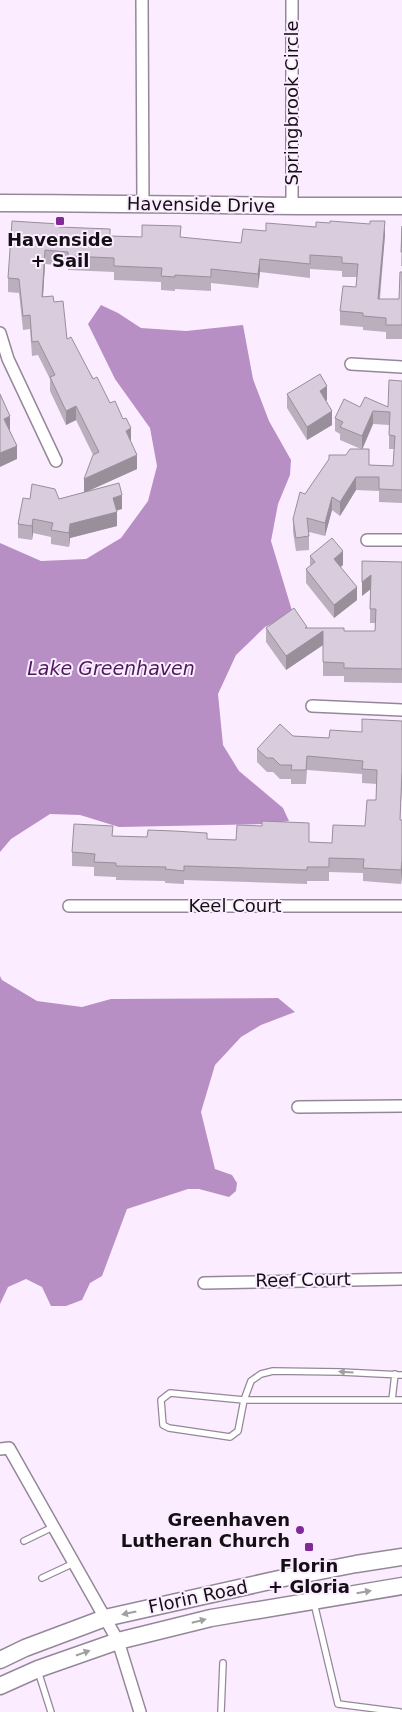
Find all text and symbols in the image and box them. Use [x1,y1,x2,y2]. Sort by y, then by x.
street label: Springbrook Circle [281,20,302,186]
street label: Havenside Drive [127,193,275,216]
marker: Havenside + Sail [54,215,66,227]
place label: Havenside + Sail [7,229,113,271]
water label: Lake Greenhaven [27,657,195,679]
street label: Keel Court [188,895,282,916]
street label: Reef Court [255,1268,351,1291]
one-way arrow [338,1368,354,1376]
place label: Greenhaven Lutheran Church [121,1509,290,1551]
marker: Greenhaven Lutheran Church [294,1524,306,1536]
marker: Florin + Gloria [303,1541,315,1553]
place label: Florin + Gloria [268,1555,350,1597]
street label: Florin Road [146,1576,250,1617]
one-way arrow [357,1587,373,1595]
one-way arrow [121,1609,136,1617]
one-way arrow [191,1617,206,1625]
one-way arrow [76,1648,91,1656]

